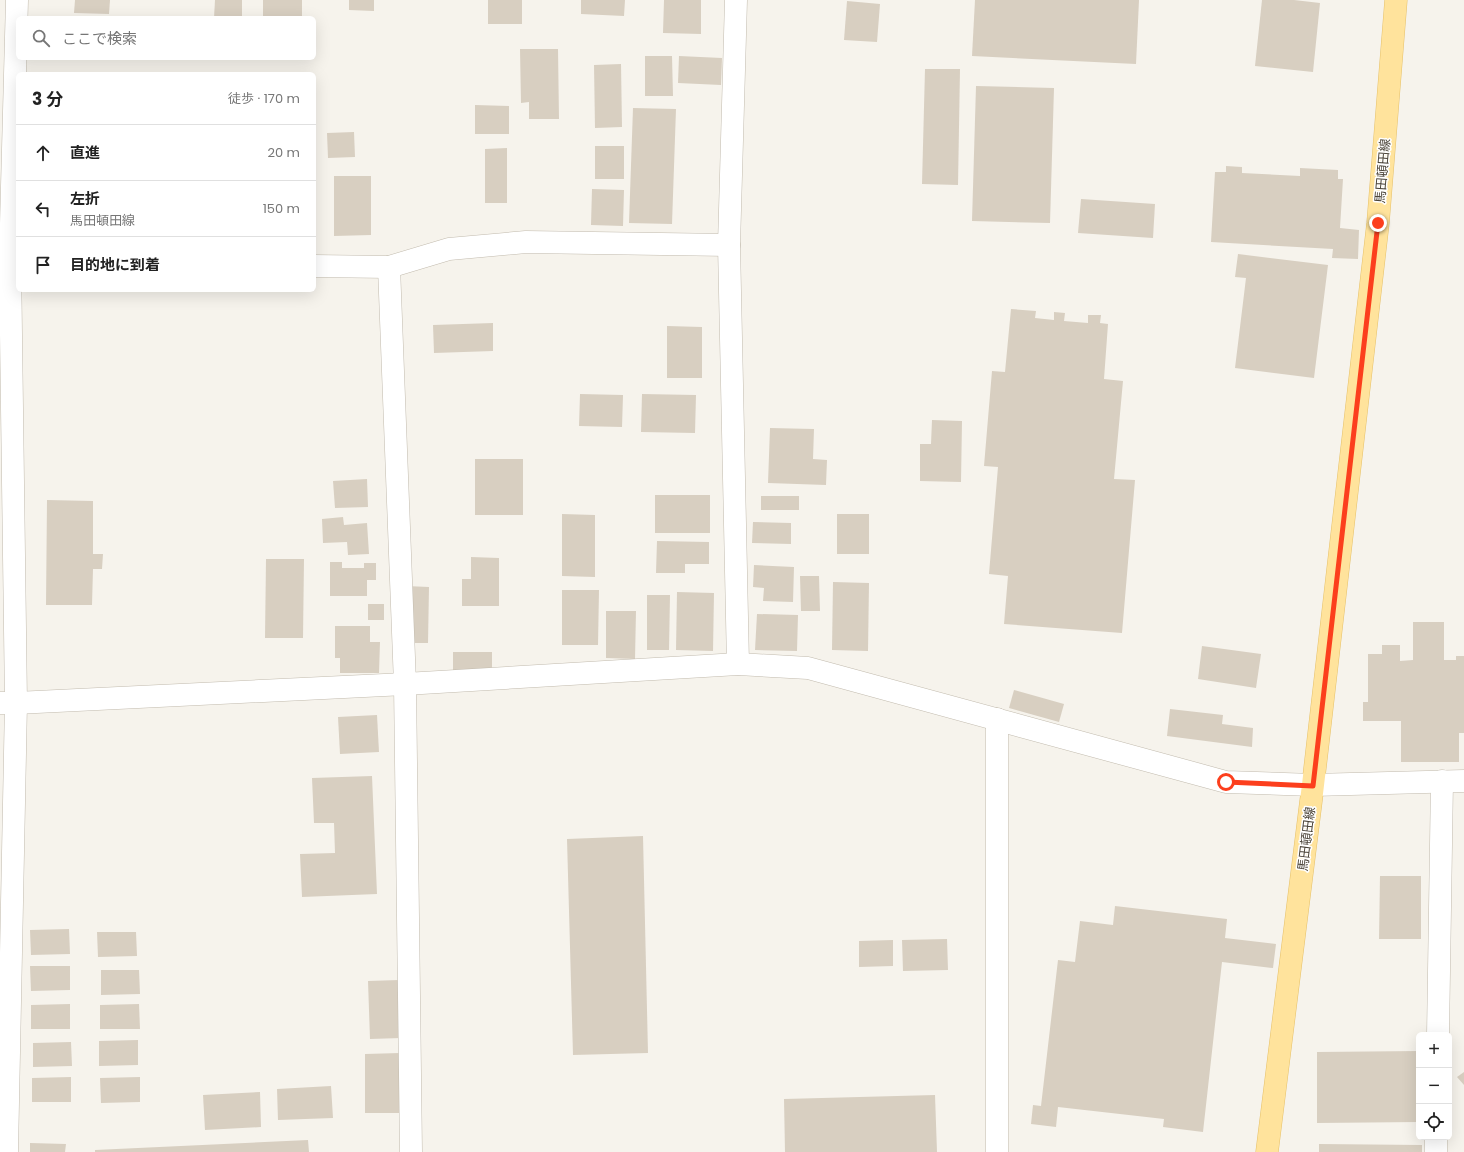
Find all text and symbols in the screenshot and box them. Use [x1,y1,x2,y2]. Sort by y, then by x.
search box [16,16,316,60]
icon: search [30,27,52,49]
text: ここで検索 [62,28,137,49]
text: 3 分 [32,87,63,111]
text: 徒歩 · 170 m [228,89,300,108]
street label: 馬田頓田線 [1370,138,1395,204]
icon: ahead [32,142,54,164]
text: 直進 [70,142,100,163]
text: 20 m [267,143,300,162]
text: 左折 [70,188,100,209]
icon: left [32,198,54,220]
text: 150 m [263,199,300,218]
text: 馬田頓田線 [70,211,135,230]
route end [1369,214,1387,232]
icon: arrive [32,254,54,276]
text: 目的地に到着 [70,254,160,275]
route start [1217,773,1235,791]
street label: 馬田頓田線 [1293,806,1320,872]
map controls [1416,1032,1452,1140]
button: + [1416,1032,1452,1068]
button: − [1416,1068,1452,1104]
button: locate [1416,1104,1452,1140]

